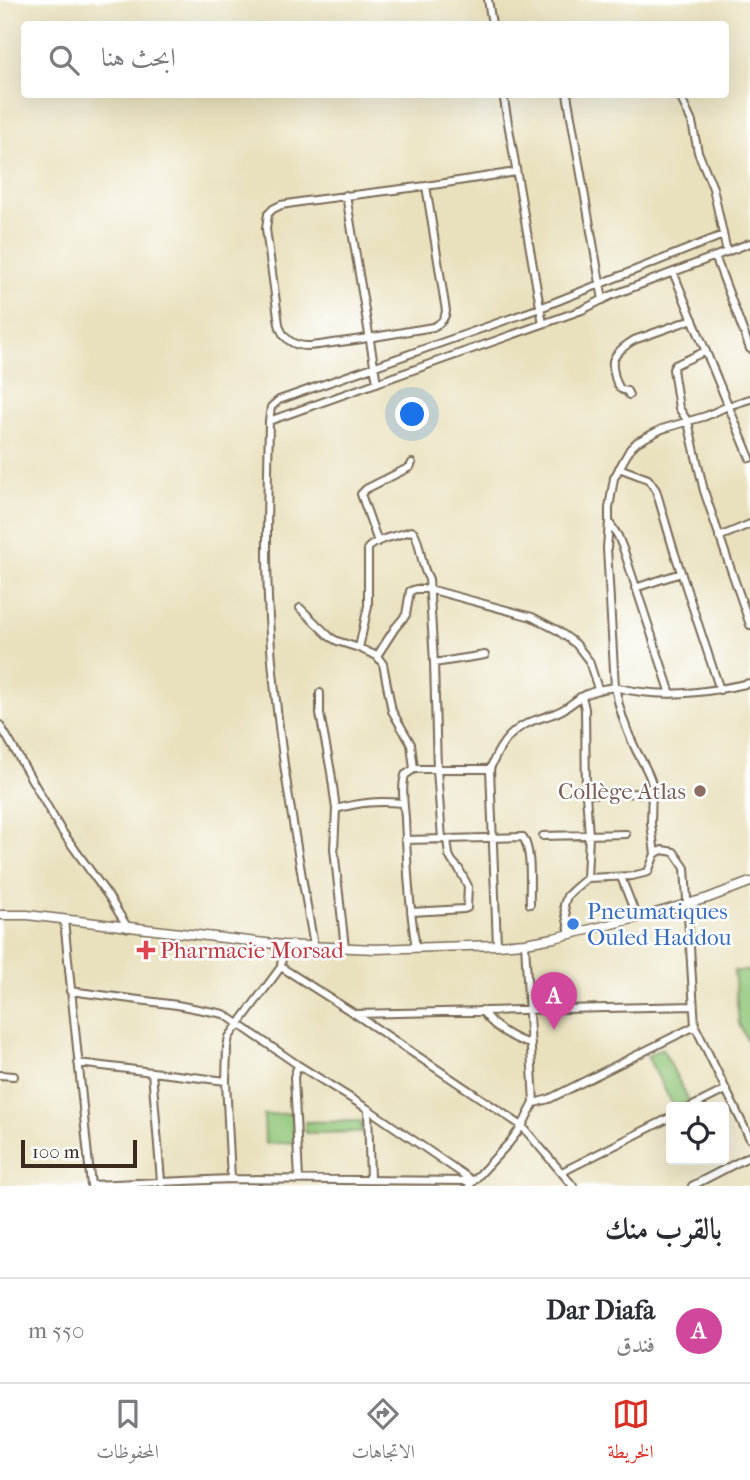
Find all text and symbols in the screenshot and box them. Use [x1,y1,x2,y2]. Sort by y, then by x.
search box [21,21,729,98]
icon: search [45,41,83,79]
text: ابحث هنا [101,42,176,73]
your location [395,397,429,431]
place label: Collège Atlas [558,778,686,805]
marker: Collège Atlas [692,783,708,799]
place label: Pneumatiques Ouled Haddou [587,898,732,951]
marker: Pneumatiques Ouled Haddou [565,916,581,932]
place label: Pharmacie Morsad [160,937,344,964]
marker: Pharmacie Morsad [138,942,154,958]
pin: A [531,972,577,1030]
map controls [666,1102,729,1165]
button: locate [666,1102,729,1165]
scale bar [21,1137,136,1169]
text: 100 m [32,1141,80,1163]
text: بالقرب منك [605,1212,722,1247]
text: Dar Diafa [546,1295,655,1326]
text: 550 m [28,1317,84,1344]
text: A [692,1317,706,1344]
text: فندق [616,1331,655,1358]
tab: المحفوظات [96,1395,159,1470]
tab: الاتجاهات [352,1395,415,1470]
tab: الخريطة [607,1395,654,1470]

